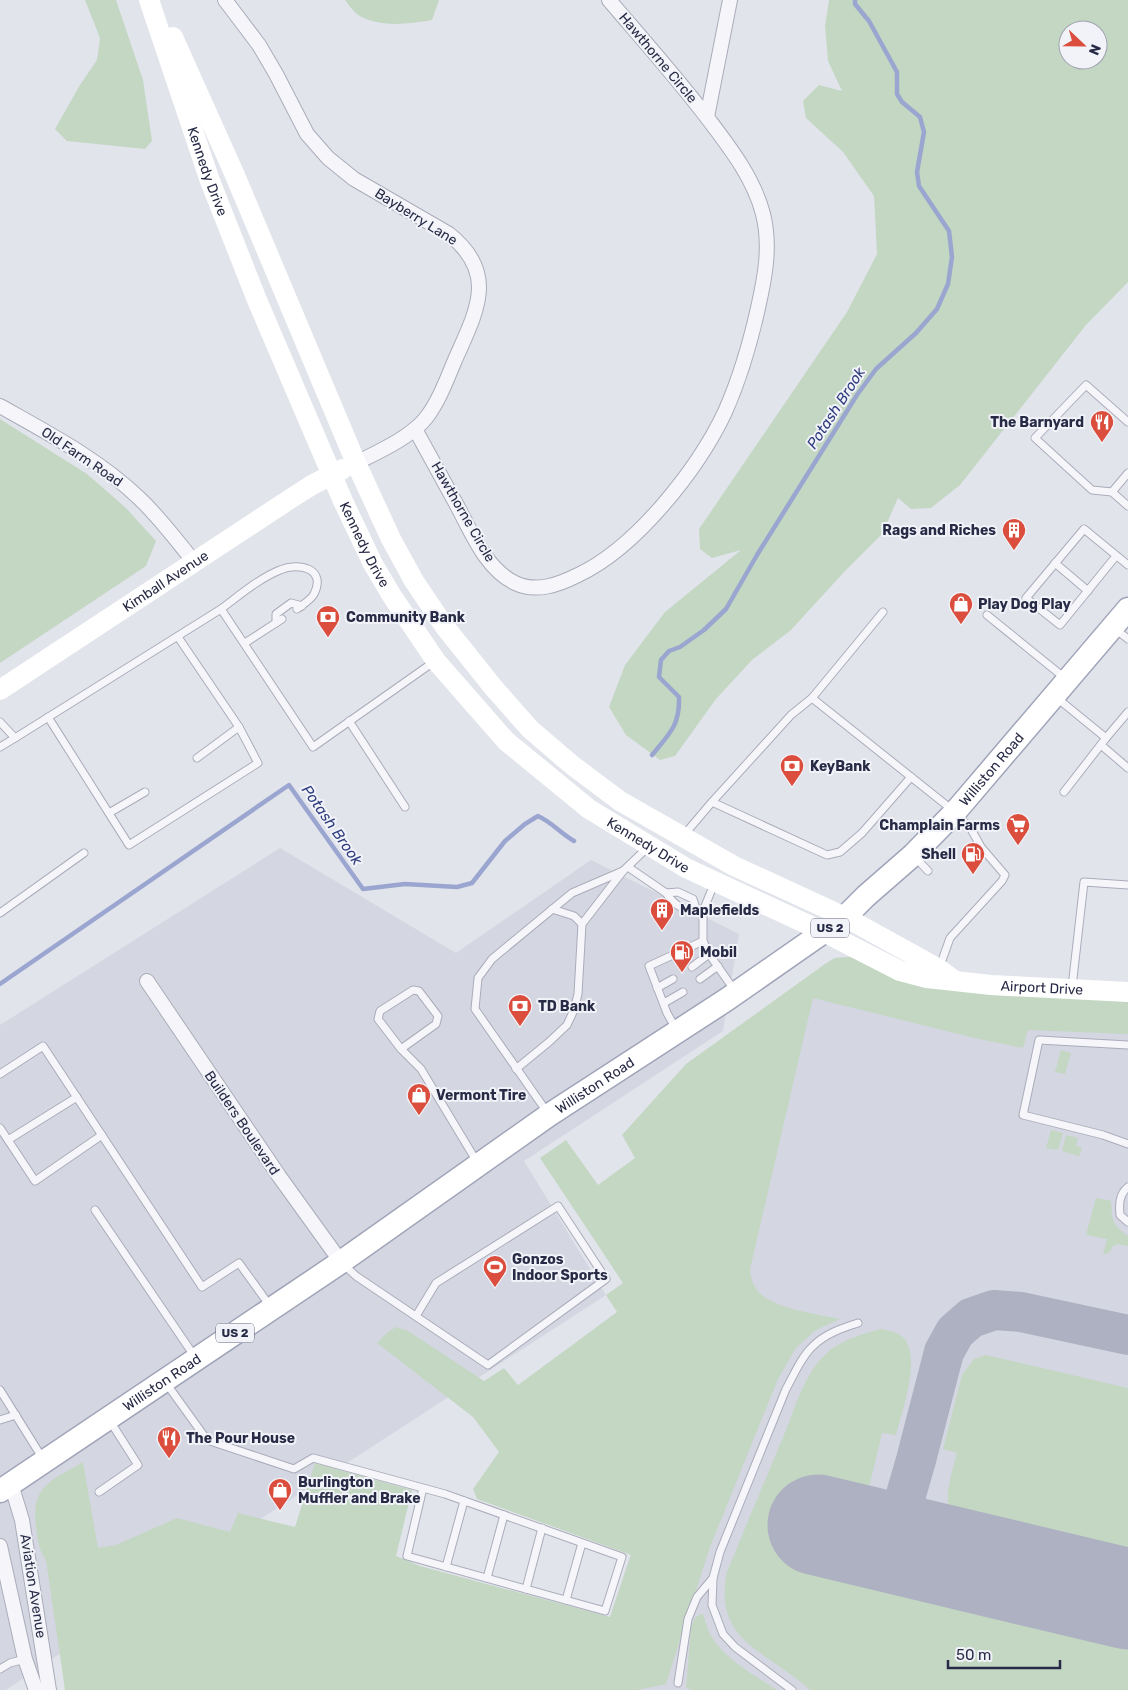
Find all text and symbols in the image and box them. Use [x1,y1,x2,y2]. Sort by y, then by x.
street label: Hawthorne Circle [615,9,701,107]
north arrow [1058,20,1108,70]
text: N [1085,42,1104,58]
street label: Kennedy Drive [184,124,231,218]
street label: Bayberry Lane [372,185,461,249]
water label: Potash Brook [803,364,869,452]
restaurant icon: The Barnyard [1089,409,1115,443]
place label: The Barnyard [990,414,1084,431]
street label: Old Farm Road [38,424,126,490]
street label: Hawthorne Circle [427,459,499,565]
street label: Kennedy Drive [336,499,393,590]
building icon: Rags and Riches [1001,517,1027,551]
place label: Rags and Riches [882,522,996,539]
street label: Kimball Avenue [119,547,212,615]
shop icon: Play Dog Play [948,591,974,625]
place label: Play Dog Play [978,596,1071,613]
bank icon: Community Bank [315,604,341,638]
place label: Community Bank [346,609,466,626]
street label: Williston Road [956,729,1027,809]
bank icon: KeyBank [779,753,805,787]
place label: KeyBank [810,758,871,775]
water label: Potash Brook [298,781,366,869]
supermarket icon: Champlain Farms [1005,812,1031,846]
street label: Kennedy Drive [604,813,693,877]
place label: Champlain Farms [879,817,1000,834]
fuel station icon: Shell [960,841,986,875]
place label: Shell [921,846,956,863]
building icon: Maplefields [649,897,675,931]
place label: Maplefields [680,902,760,919]
road number: US 2 [811,918,849,938]
fuel station icon: Mobil [669,939,695,973]
place label: Mobil [700,944,737,961]
street label: Airport Drive [1000,977,1084,998]
bank icon: TD Bank [507,993,533,1027]
place label: TD Bank [538,998,596,1015]
street label: Williston Road [552,1053,637,1117]
street label: Builders Boulevard [201,1068,283,1178]
shop icon: Vermont Tire [406,1082,432,1116]
place label: Vermont Tire [436,1087,526,1104]
place label: Gonzos Indoor Sports [512,1251,608,1284]
sports icon: Gonzos Indoor Sports [482,1254,508,1288]
road number: US 2 [216,1324,254,1342]
street label: Williston Road [120,1350,204,1415]
restaurant icon: The Pour House [156,1425,182,1459]
place label: The Pour House [186,1430,295,1447]
place label: Burlington Muffler and Brake [298,1474,421,1507]
shop icon: Burlington Muffler and Brake [267,1477,293,1511]
street label: Aviation Avenue [16,1533,50,1639]
scale bar [948,1638,1060,1670]
text: 50 m [956,1646,991,1664]

